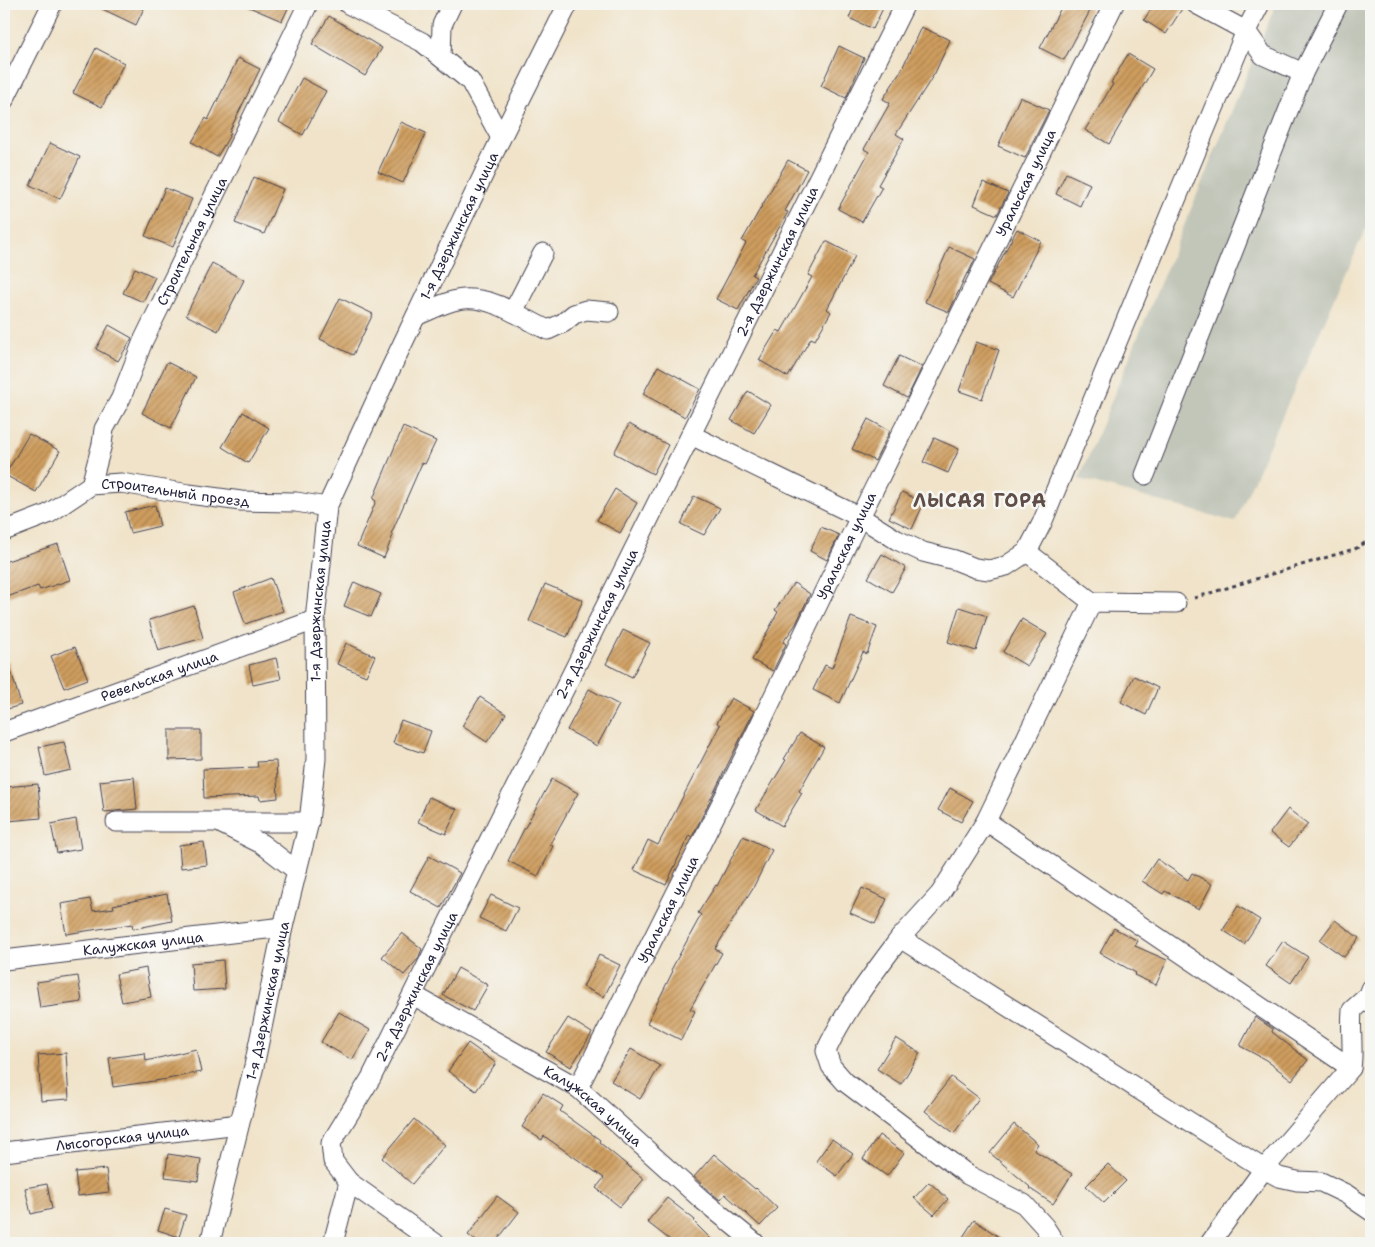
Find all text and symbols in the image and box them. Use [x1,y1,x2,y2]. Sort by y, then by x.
street label: Уральская улица [991,126,1060,239]
street label: 1-я Дзержинская улица [416,149,502,303]
street label: Строительная улица [153,174,231,309]
street label: 2-я Дзержинская улица [732,183,822,339]
street label: Строительный проезд [101,474,250,510]
district label: ЛЫСАЯ ГОРА [913,488,1047,513]
street label: Уральская улица [813,489,880,603]
street label: 1-я Дзержинская улица [306,519,335,682]
street label: 2-я Дзержинская улица [552,545,642,702]
street label: Ревельская улица [98,647,220,705]
street label: Уральская улица [633,852,702,966]
street label: 2-я Дзержинская улица [372,908,462,1065]
street label: 1-я Дзержинская улица [242,919,293,1082]
street label: Калужская улица [82,927,204,960]
street label: Калужская улица [541,1062,646,1151]
street label: Лысогорская улица [55,1121,190,1155]

